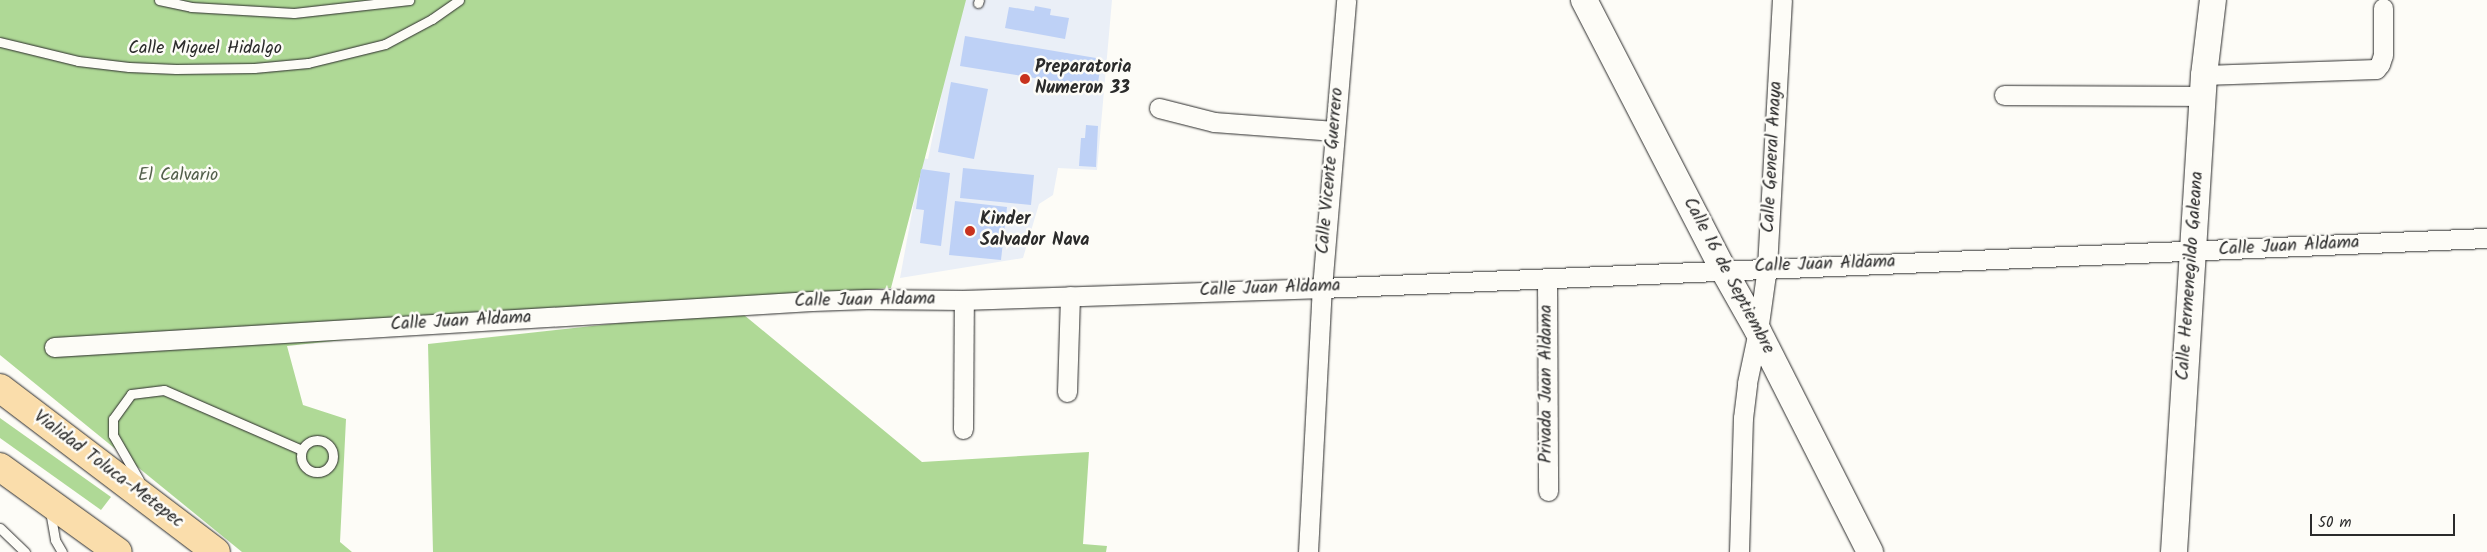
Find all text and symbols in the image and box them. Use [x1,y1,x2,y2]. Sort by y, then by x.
street label: Calle Miguel Hidalgo [128,38,282,60]
place label: Preparatoria Numeron 33 [1035,58,1131,100]
marker: Preparatoria Numeron 33 [1019,73,1031,85]
street label: Calle General Anaya [1758,81,1788,233]
street label: Calle Vicente Guerrero [1313,87,1349,255]
park label: El Calvario [138,165,218,187]
street label: Calle Hermenegildo Galeana [2173,171,2209,381]
street label: Calle 16 de Septiembre [1678,194,1778,358]
place label: Kinder Salvador Nava [980,210,1089,252]
marker: Kinder Salvador Nava [964,225,976,237]
street label: Calle Juan Aldama [2218,233,2360,261]
street label: Calle Juan Aldama [1754,252,1896,278]
street label: Calle Juan Aldama [1199,276,1341,302]
street label: Calle Juan Aldama [794,289,936,313]
street label: Privada Juan Aldama [1536,305,1558,463]
street label: Calle Juan Aldama [390,308,532,336]
street label: Vialidad Toluca-Metepec [29,407,187,533]
scale bar [2312,504,2457,536]
text: 50 m [2318,511,2352,535]

